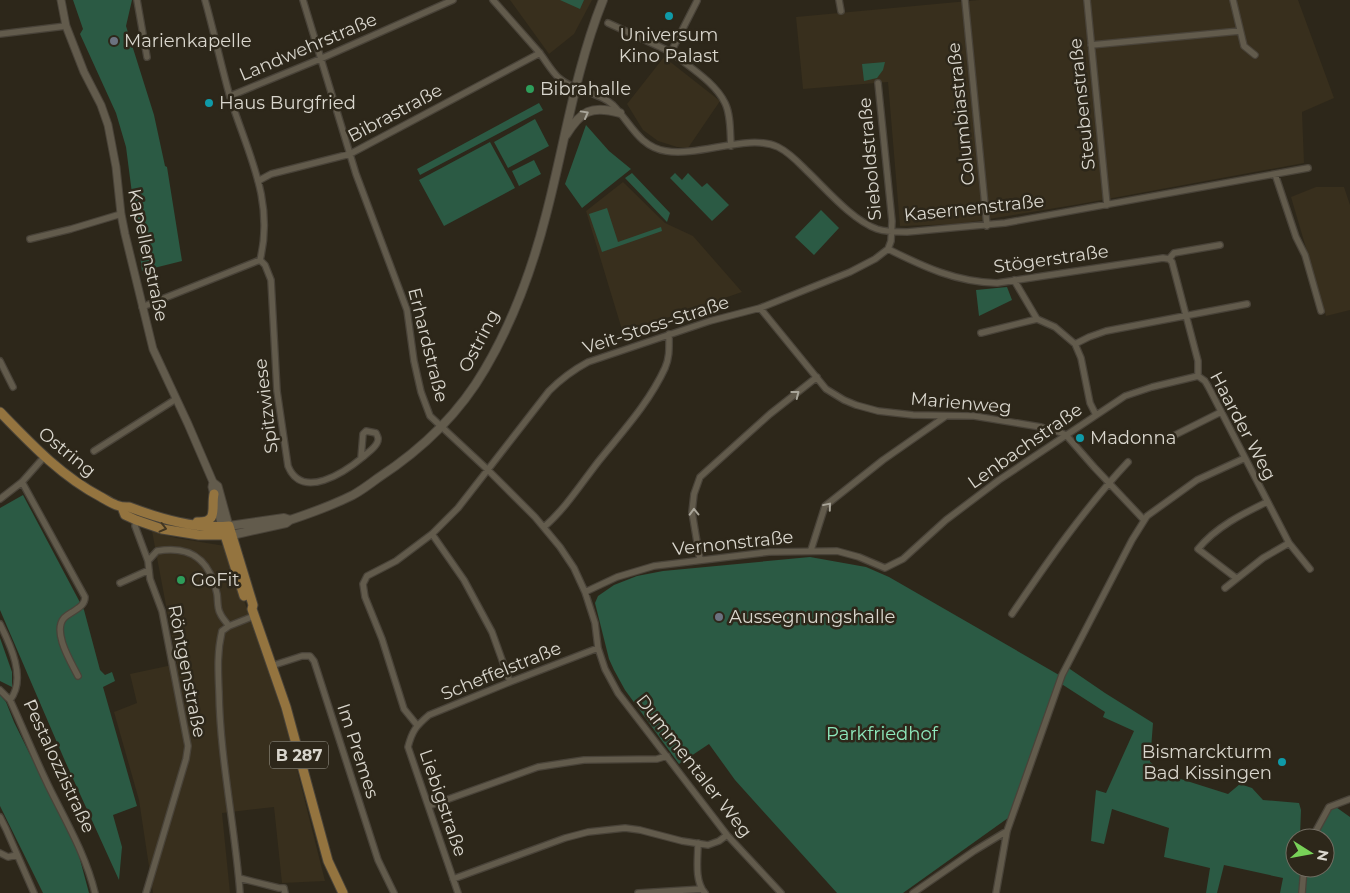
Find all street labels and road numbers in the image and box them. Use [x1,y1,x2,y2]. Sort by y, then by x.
street label: Landwehrstraße [236,8,380,86]
street label: Steubenstraße [1064,37,1100,171]
street label: Columbiastraße [943,41,979,186]
street label: Bibrastraße [344,79,446,147]
street label: Sieboldstraße [854,96,886,221]
street label: Kapellenstraße [123,187,173,323]
street label: Kasernenstraße [903,190,1045,226]
street label: Stögerstraße [992,240,1110,278]
street label: Erhardstraße [403,285,453,405]
street label: Veit-Stoss-Straße [580,291,732,359]
street label: Ostring [454,306,504,376]
street label: Spitzwiese [249,357,283,455]
street label: Haarder Weg [1205,368,1281,484]
street label: Marienweg [910,388,1012,418]
street label: Lenbachstraße [964,398,1087,494]
street label: Ostring [34,422,100,482]
street label: Vernonstraße [672,526,795,560]
street label: Röntgenstraße [163,603,211,739]
street label: Scheffelstraße [438,637,565,705]
street label: Dummentaler Weg [631,690,757,842]
street label: Pestalozzistraße [18,696,100,837]
street label: Im Premes [332,701,384,801]
road number: B 287 [270,742,328,768]
street label: Liebigstraße [414,747,472,860]

